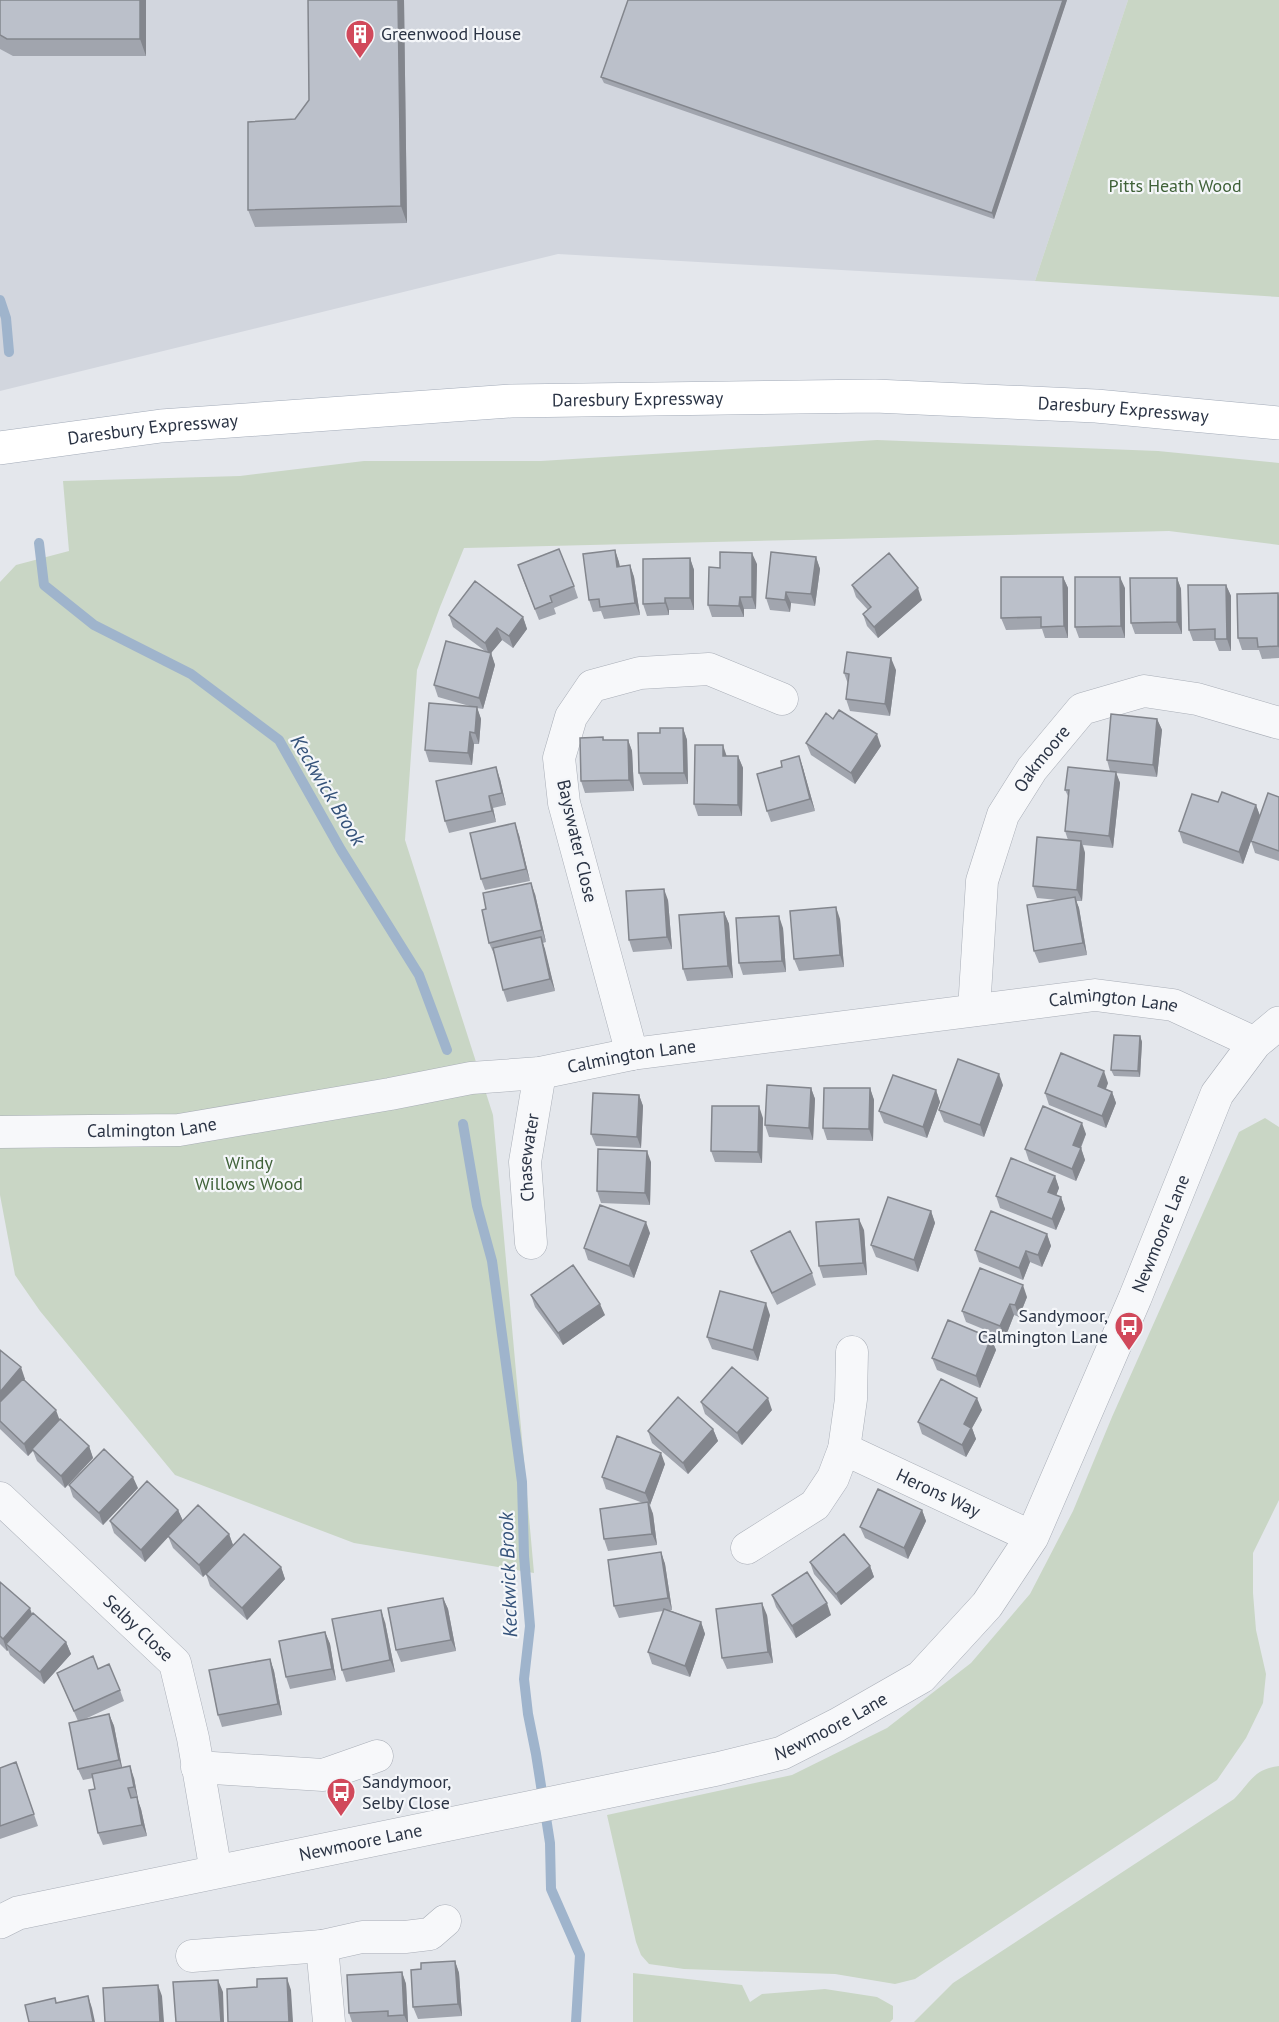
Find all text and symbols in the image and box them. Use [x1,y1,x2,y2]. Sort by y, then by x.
building icon: Greenwood House [344,18,376,60]
place label: Greenwood House [381,22,521,45]
park label: Pitts Heath Wood [1108,174,1242,197]
street label: Daresbury Expressway [552,386,724,411]
street label: Daresbury Expressway [1037,391,1210,427]
street label: Daresbury Expressway [66,408,239,450]
street label: Oakmoore [1008,720,1075,796]
water label: Keckwick Brook [285,730,372,851]
street label: Bayswater Close [552,777,603,905]
street label: Calmington Lane [1047,983,1183,1017]
street label: Calmington Lane [565,1034,697,1078]
street label: Chasewater [513,1111,544,1202]
street label: Calmington Lane [87,1112,218,1142]
park label: Windy Willows Wood [195,1151,303,1195]
street label: Newmoore Lane [1126,1171,1194,1296]
place label: Sandymoor, Calmington Lane [978,1304,1108,1348]
bus stop icon: Sandymoor, Calmington Lane [1113,1310,1145,1352]
street label: Herons Way [893,1463,985,1522]
water label: Keckwick Brook [493,1511,523,1638]
street label: Selby Close [99,1589,178,1667]
street label: Newmoore Lane [772,1687,891,1765]
place label: Sandymoor, Selby Close [362,1770,451,1814]
bus stop icon: Sandymoor, Selby Close [325,1776,357,1818]
street label: Newmoore Lane [297,1818,424,1866]

